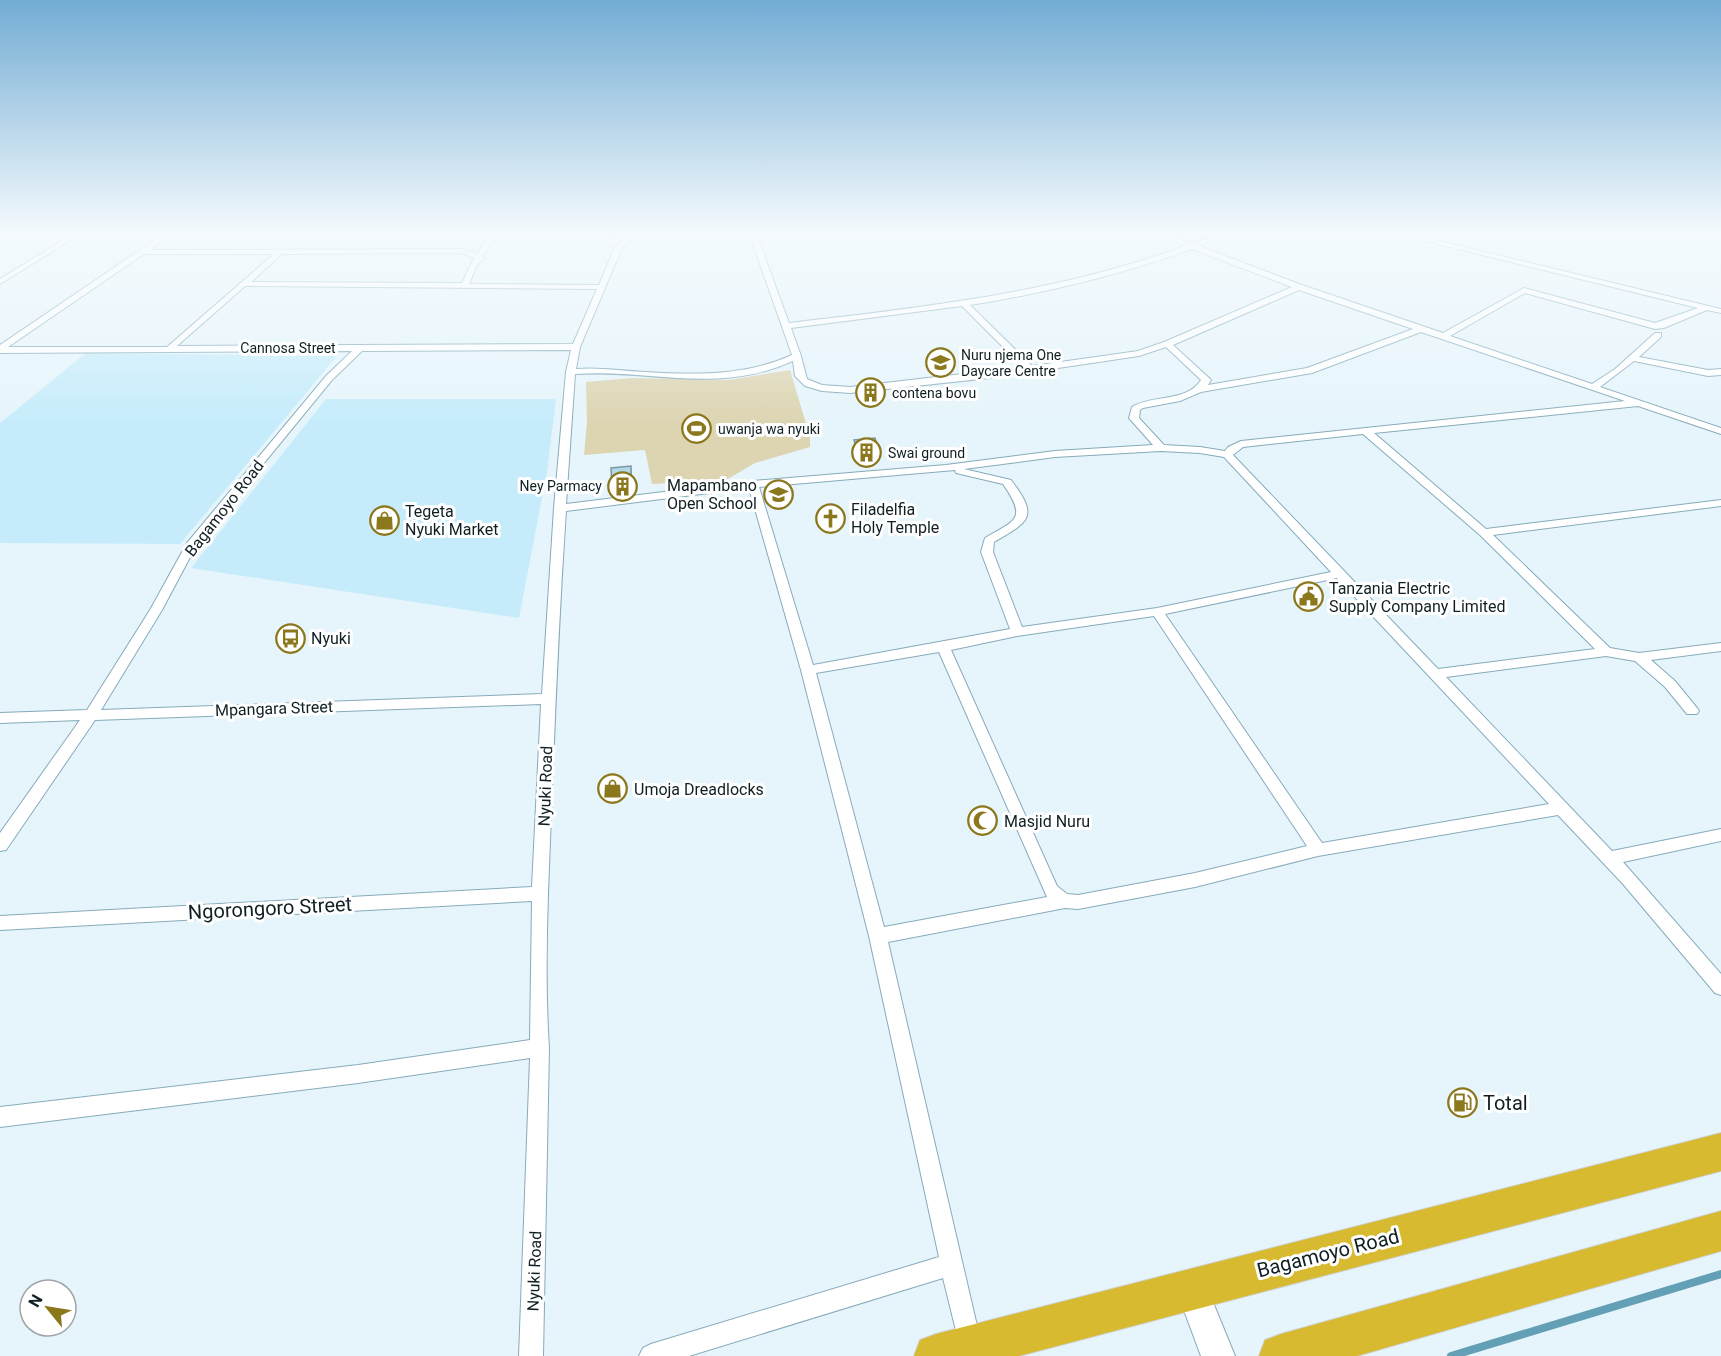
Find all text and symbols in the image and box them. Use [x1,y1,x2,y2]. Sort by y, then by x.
street label: Cannosa Street [240,340,336,356]
school or university icon: Nuru njema One Daycare Centre [924,347,956,379]
place label: Nuru njema One Daycare Centre [961,347,1061,379]
building icon: contena bovu [855,377,887,409]
place label: contena bovu [892,385,976,401]
sports icon: uwanja wa nyuki [681,413,713,445]
place label: uwanja wa nyuki [718,421,820,437]
building icon: Swai ground [851,437,883,469]
place label: Swai ground [888,445,965,461]
street label: Bagamoyo Road [181,456,268,560]
building icon: Ney Parmacy [607,470,639,502]
place label: Mapambano Open School [667,476,757,513]
place label: Ney Parmacy [520,478,602,494]
school or university icon: Mapambano Open School [762,478,794,510]
place label: Filadelfia Holy Temple [851,500,939,537]
place label: Tegeta Nyuki Market [405,502,499,539]
church icon: Filadelfia Holy Temple [814,502,846,534]
shop icon: Tegeta Nyuki Market [368,504,400,536]
place label: Tanzania Electric Supply Company Limited [1329,579,1506,616]
public building icon: Tanzania Electric Supply Company Limited [1292,581,1324,613]
bus stop icon: Nyuki [274,622,306,654]
place label: Nyuki [311,629,351,648]
street label: Mpangara Street [215,697,333,720]
street label: Nyuki Road [535,745,556,827]
shop icon: Umoja Dreadlocks [597,773,629,805]
place label: Umoja Dreadlocks [634,780,764,799]
mosque icon: Masjid Nuru [967,805,999,837]
place label: Masjid Nuru [1004,812,1090,831]
street label: Ngorongoro Street [187,892,353,924]
fuel station icon: Total [1446,1087,1478,1119]
place label: Total [1483,1091,1528,1115]
street label: Bagamoyo Road [1254,1224,1402,1282]
street label: Nyuki Road [524,1230,545,1312]
north arrow [18,1278,78,1338]
text: N [24,1291,46,1310]

